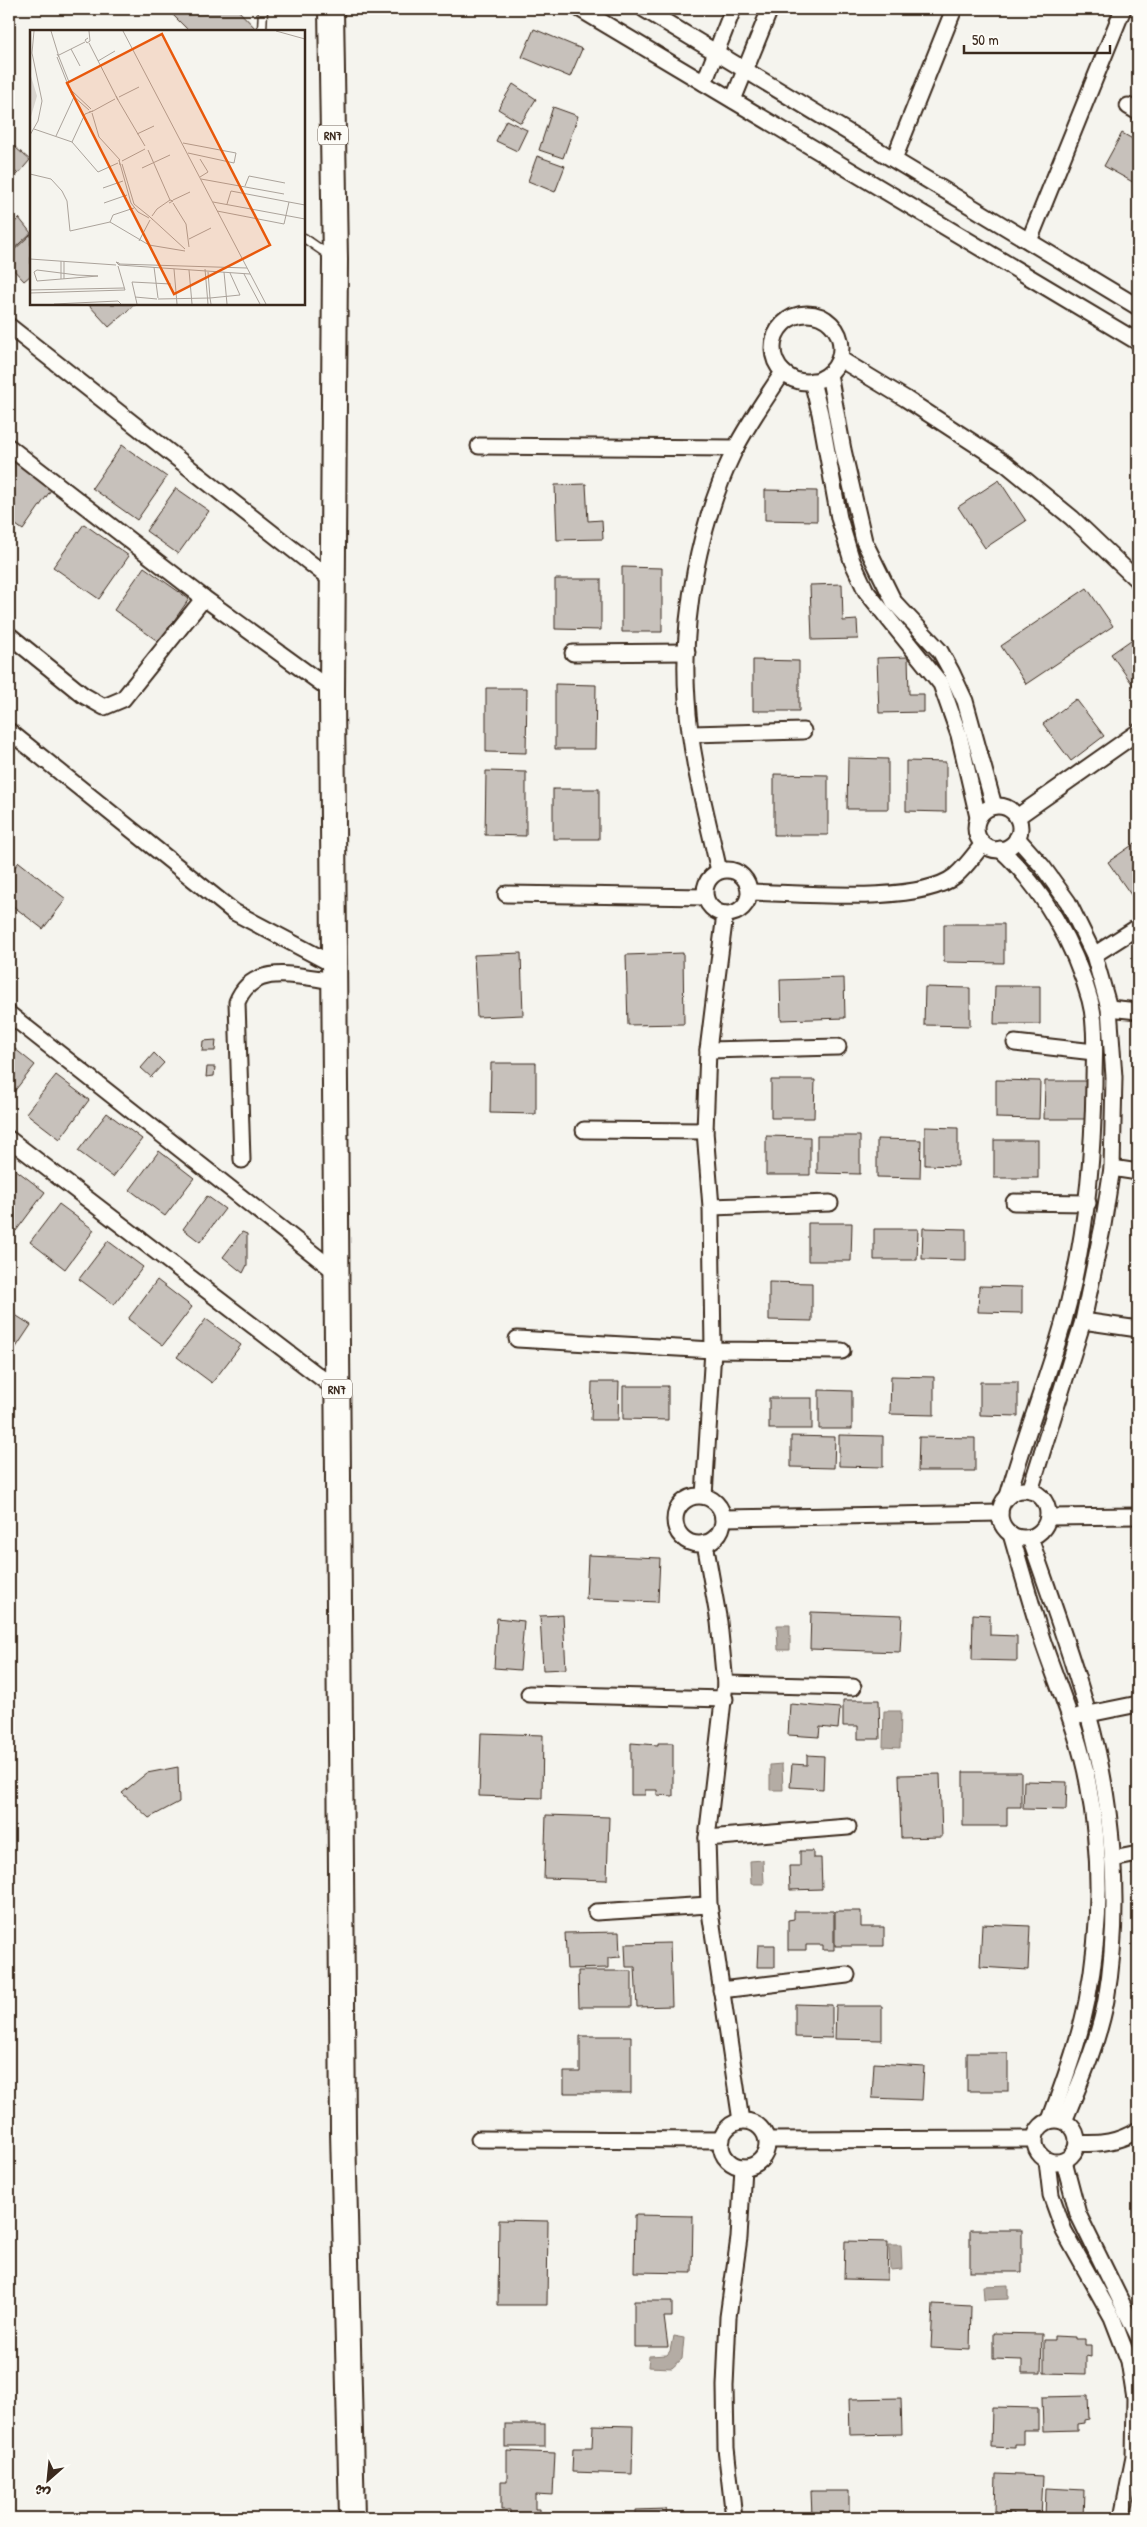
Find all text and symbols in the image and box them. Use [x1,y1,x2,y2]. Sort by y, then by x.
scale bar [964,22,1111,54]
text: 50 m [972,29,999,50]
inset map [30,30,305,305]
road number: RN7 [318,126,348,144]
road number: RN7 [322,1380,352,1398]
north arrow [22,2454,72,2504]
text: ش [31,2480,53,2504]

